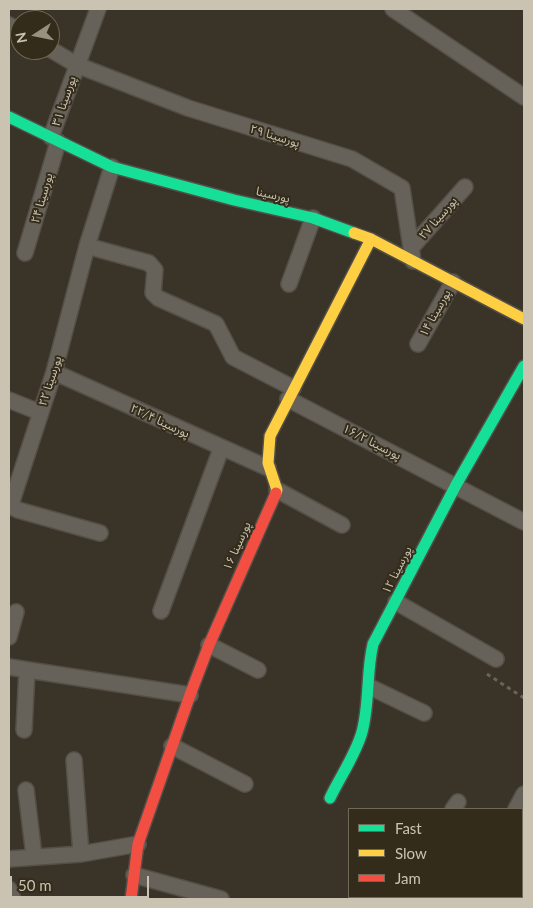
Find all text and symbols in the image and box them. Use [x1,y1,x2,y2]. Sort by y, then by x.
north arrow [10,10,60,60]
text: N [11,31,30,45]
street label: پورسینا ۳۱ [49,74,79,128]
street label: پورسینا ۲۹ [248,122,302,150]
street label: پورسینا ۲۴ [28,171,56,225]
street label: پورسینا [254,184,292,206]
street label: پورسینا ۲۷ [416,194,460,242]
street label: پورسینا ۱۴ [416,287,454,339]
street label: پورسینا ۲۲ [35,354,65,408]
street label: پورسینا ۲۲/۴ [128,401,192,441]
street label: پورسینا ۱۶/۲ [340,421,404,463]
street label: پورسینا ۱۶ [220,520,254,572]
street label: پورسینا ۱۲ [379,544,415,596]
legend [348,808,523,898]
text: Fast [395,819,422,837]
text: Slow [395,844,427,862]
scale bar [12,866,151,898]
text: Jam [395,869,421,887]
text: 50 m [18,876,52,894]

